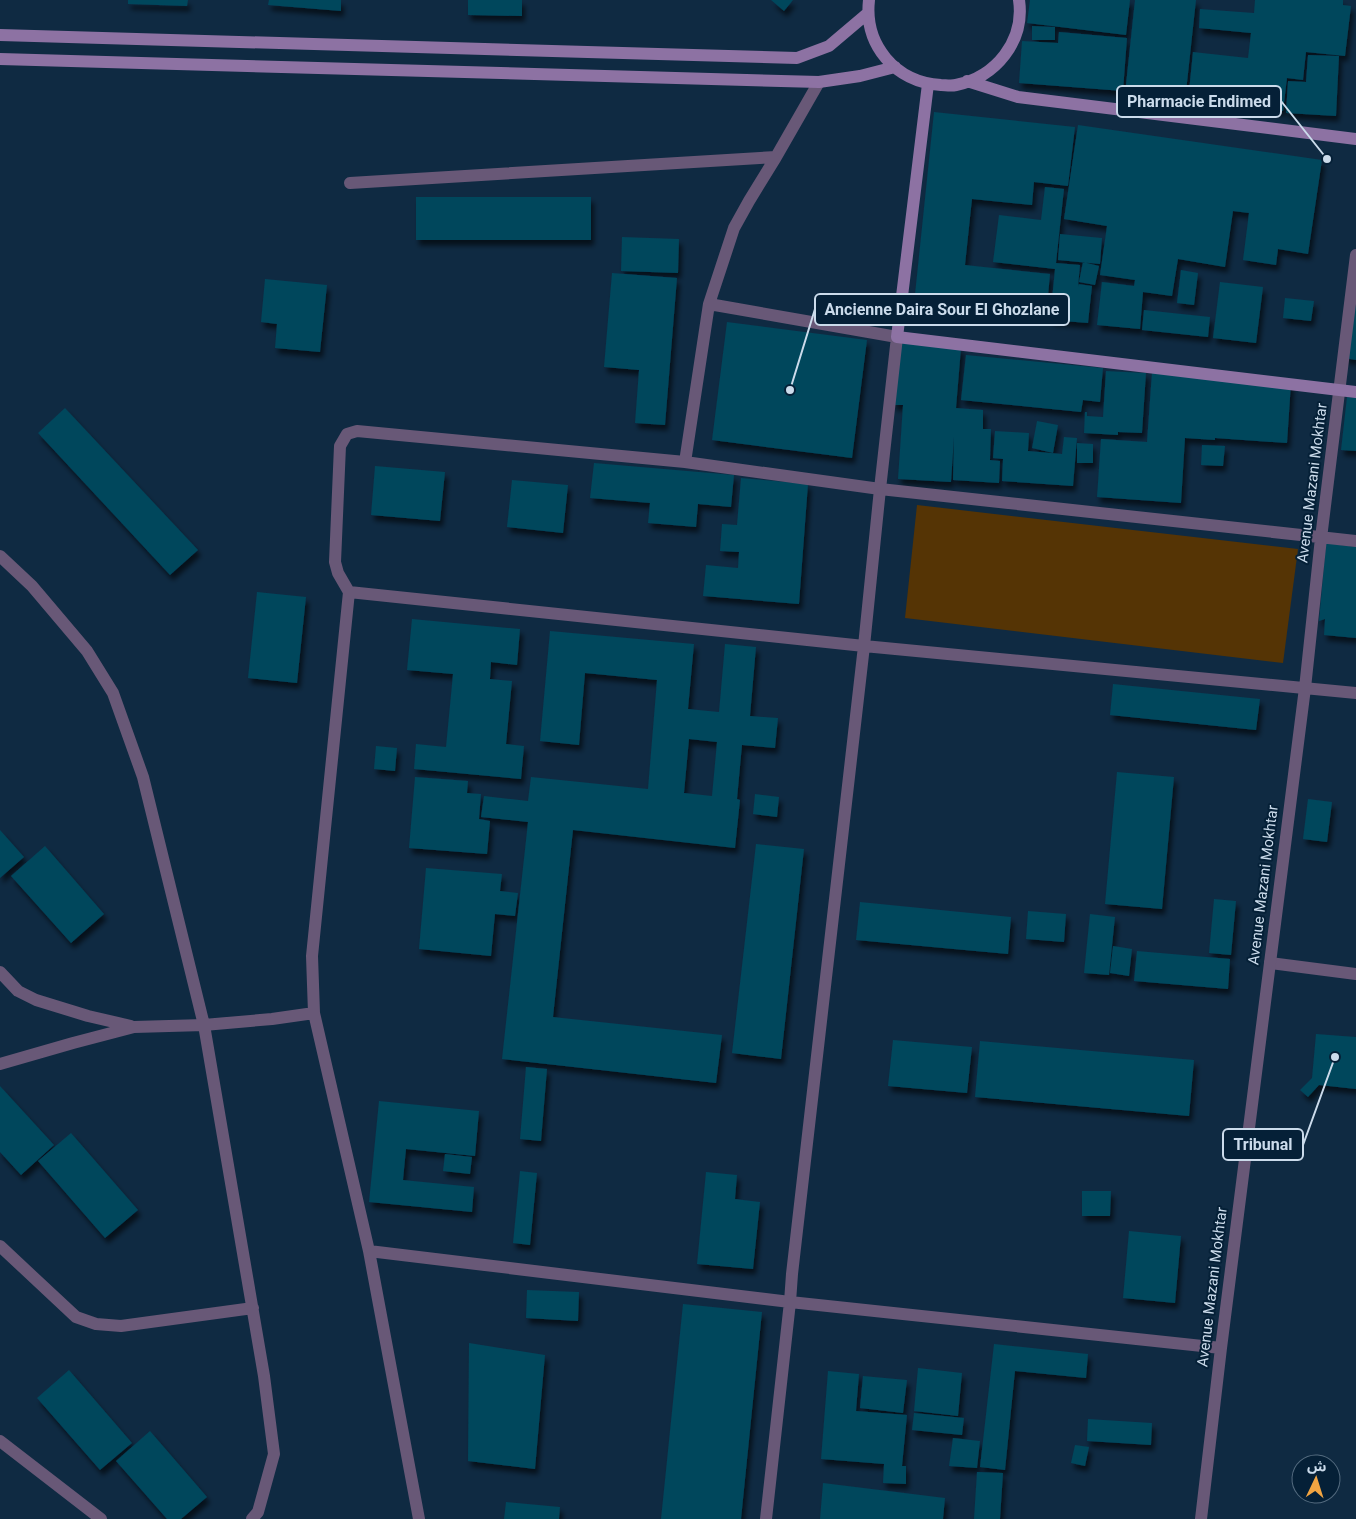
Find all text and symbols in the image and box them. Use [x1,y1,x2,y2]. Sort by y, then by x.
callout: Pharmacie Endimed [1117,86,1281,117]
text: Pharmacie Endimed [1127,92,1271,111]
callout: Ancienne Daira Sour El Ghozlane [815,294,1069,325]
text: Ancienne Daira Sour El Ghozlane [825,300,1060,319]
street label: Avenue Mazani Mokhtar [1293,402,1331,564]
street label: Avenue Mazani Mokhtar [1244,804,1282,966]
callout: Tribunal [1223,1129,1303,1160]
text: Tribunal [1233,1135,1293,1154]
street label: Avenue Mazani Mokhtar [1193,1206,1231,1368]
north arrow [1291,1454,1341,1504]
text: ش [1307,1457,1327,1475]

